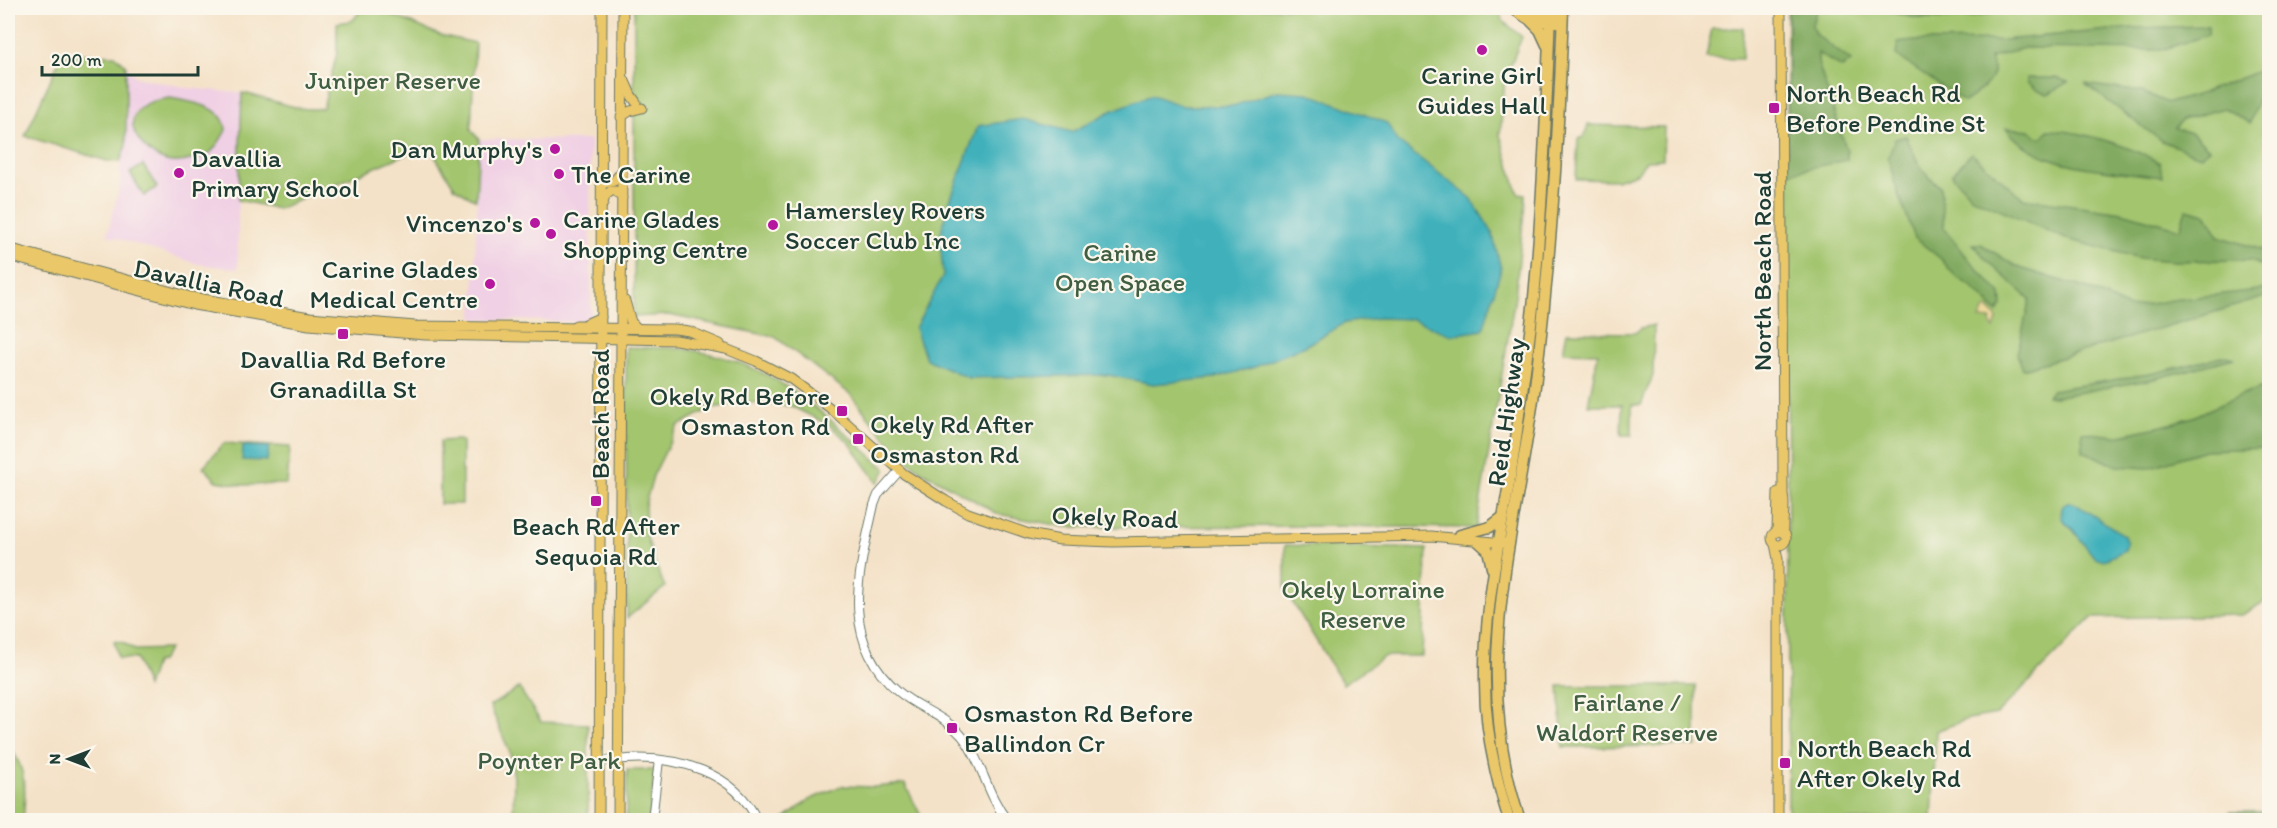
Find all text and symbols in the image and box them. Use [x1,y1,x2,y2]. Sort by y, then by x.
scale bar [42,39,198,77]
marker: Carine Girl Guides Hall [1475,43,1489,57]
text: 200 m [51,49,102,71]
place label: Carine Girl Guides Hall [1417,59,1547,121]
park label: Juniper Reserve [305,64,481,96]
place label: North Beach Rd Before Pendine St [1786,77,1986,139]
marker: North Beach Rd Before Pendine St [1767,101,1781,115]
place label: Dan Murphy's [390,133,543,165]
place label: Davallia Primary School [191,142,359,204]
marker: Dan Murphy's [548,142,562,156]
place label: The Carine [571,158,691,190]
marker: Davallia Primary School [172,166,186,180]
marker: The Carine [552,167,566,181]
street label: North Beach Road [1746,171,1778,371]
place label: Hamersley Rovers Soccer Club Inc [785,194,985,256]
place label: Carine Glades Shopping Centre [563,203,748,265]
place label: Vincenzo's [406,207,523,239]
marker: Vincenzo's [528,216,542,230]
marker: Hamersley Rovers Soccer Club Inc [766,218,780,232]
marker: Carine Glades Shopping Centre [544,227,558,241]
park label: Carine Open Space [1055,236,1185,298]
street label: Davallia Road [131,251,288,315]
place label: Carine Glades Medical Centre [309,253,478,315]
marker: Carine Glades Medical Centre [483,277,497,291]
marker: Davallia Rd Before Granadilla St [336,327,350,341]
street label: Reid Highway [1480,336,1532,488]
place label: Davallia Rd Before Granadilla St [240,343,446,405]
street label: Beach Road [584,349,616,479]
place label: Okely Rd Before Osmaston Rd [650,380,830,442]
marker: Okely Rd Before Osmaston Rd [835,404,849,418]
place label: Okely Rd After Osmaston Rd [870,408,1034,470]
marker: Okely Rd After Osmaston Rd [851,432,865,446]
marker: Beach Rd After Sequoia Rd [589,494,603,508]
street label: Okely Road [1051,499,1180,535]
place label: Beach Rd After Sequoia Rd [512,510,681,572]
park label: Okely Lorraine Reserve [1281,573,1445,635]
park label: Fairlane / Waldorf Reserve [1536,686,1718,748]
place label: Osmaston Rd Before Ballindon Cr [964,697,1193,759]
marker: Osmaston Rd Before Ballindon Cr [945,721,959,735]
north arrow [39,729,99,789]
place label: North Beach Rd After Okely Rd [1797,732,1971,794]
park label: Poynter Park [477,744,621,776]
text: N [45,754,64,764]
marker: North Beach Rd After Okely Rd [1778,756,1792,770]

